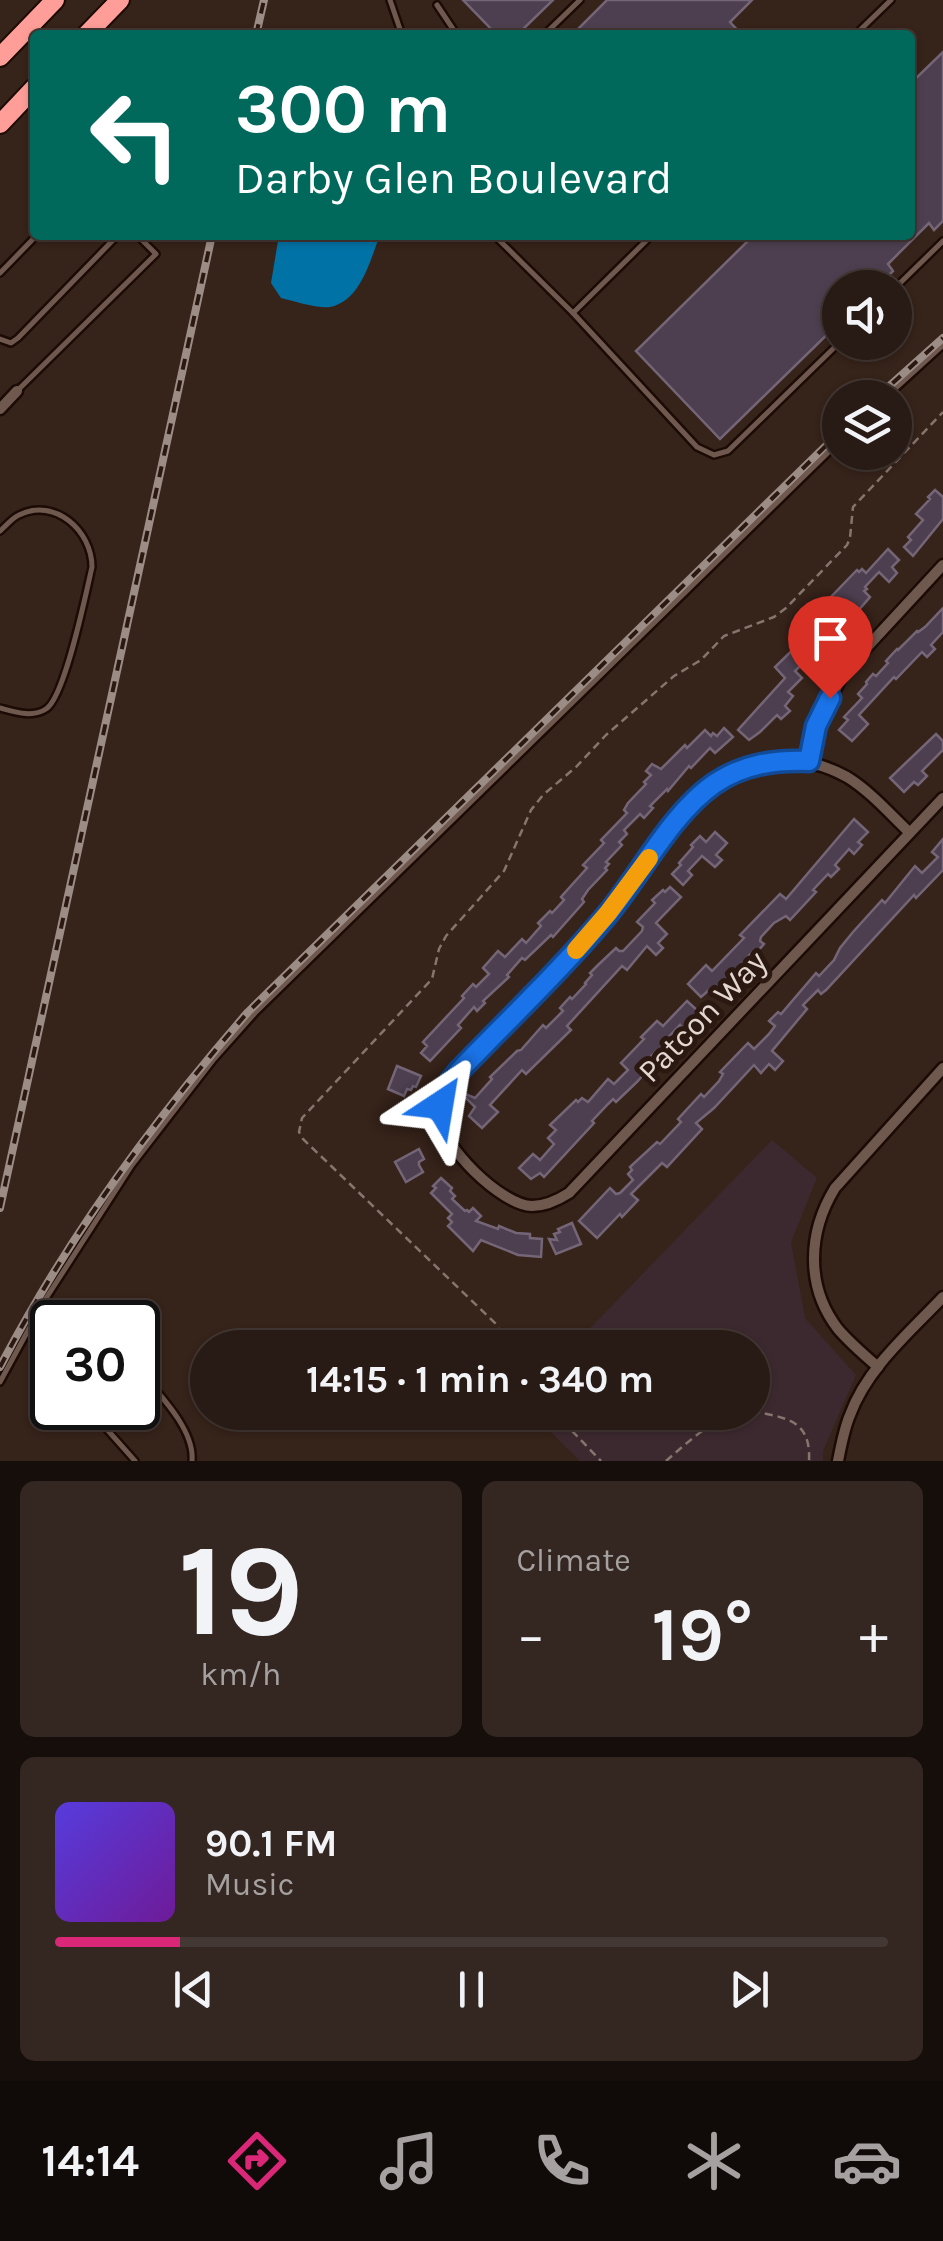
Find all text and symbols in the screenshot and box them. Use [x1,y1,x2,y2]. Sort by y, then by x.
text: 300 m [235,68,451,150]
icon: left [70,70,200,200]
text: Darby Glen Boulevard [235,152,672,204]
map controls [822,270,912,470]
button: sound [822,270,912,360]
button: layers [822,380,912,470]
pin [788,596,873,699]
icon: arrive [803,611,858,666]
street label: Patcon Way [631,943,774,1090]
position arrow [388,1053,492,1157]
speed limit sign: 30 [30,1300,160,1430]
text: 14:15 · 1 min · 340 m [306,1357,654,1402]
text: 19 [178,1515,304,1667]
text: Climate [517,1542,631,1579]
text: 19° [651,1591,753,1679]
text: − [517,1603,545,1667]
text: + [859,1603,888,1667]
text: km/h [200,1656,281,1693]
text: 90.1 FM [205,1821,338,1866]
text: Music [205,1866,294,1903]
icon: previous [166,1962,221,2017]
icon: pause [444,1962,499,2017]
icon: next [722,1962,777,2017]
icon: directions [222,2126,292,2196]
icon: music [374,2126,444,2196]
icon: phone [527,2126,597,2196]
icon: climate [679,2126,749,2196]
icon: car [832,2126,902,2196]
text: 14:14 [41,2135,139,2187]

